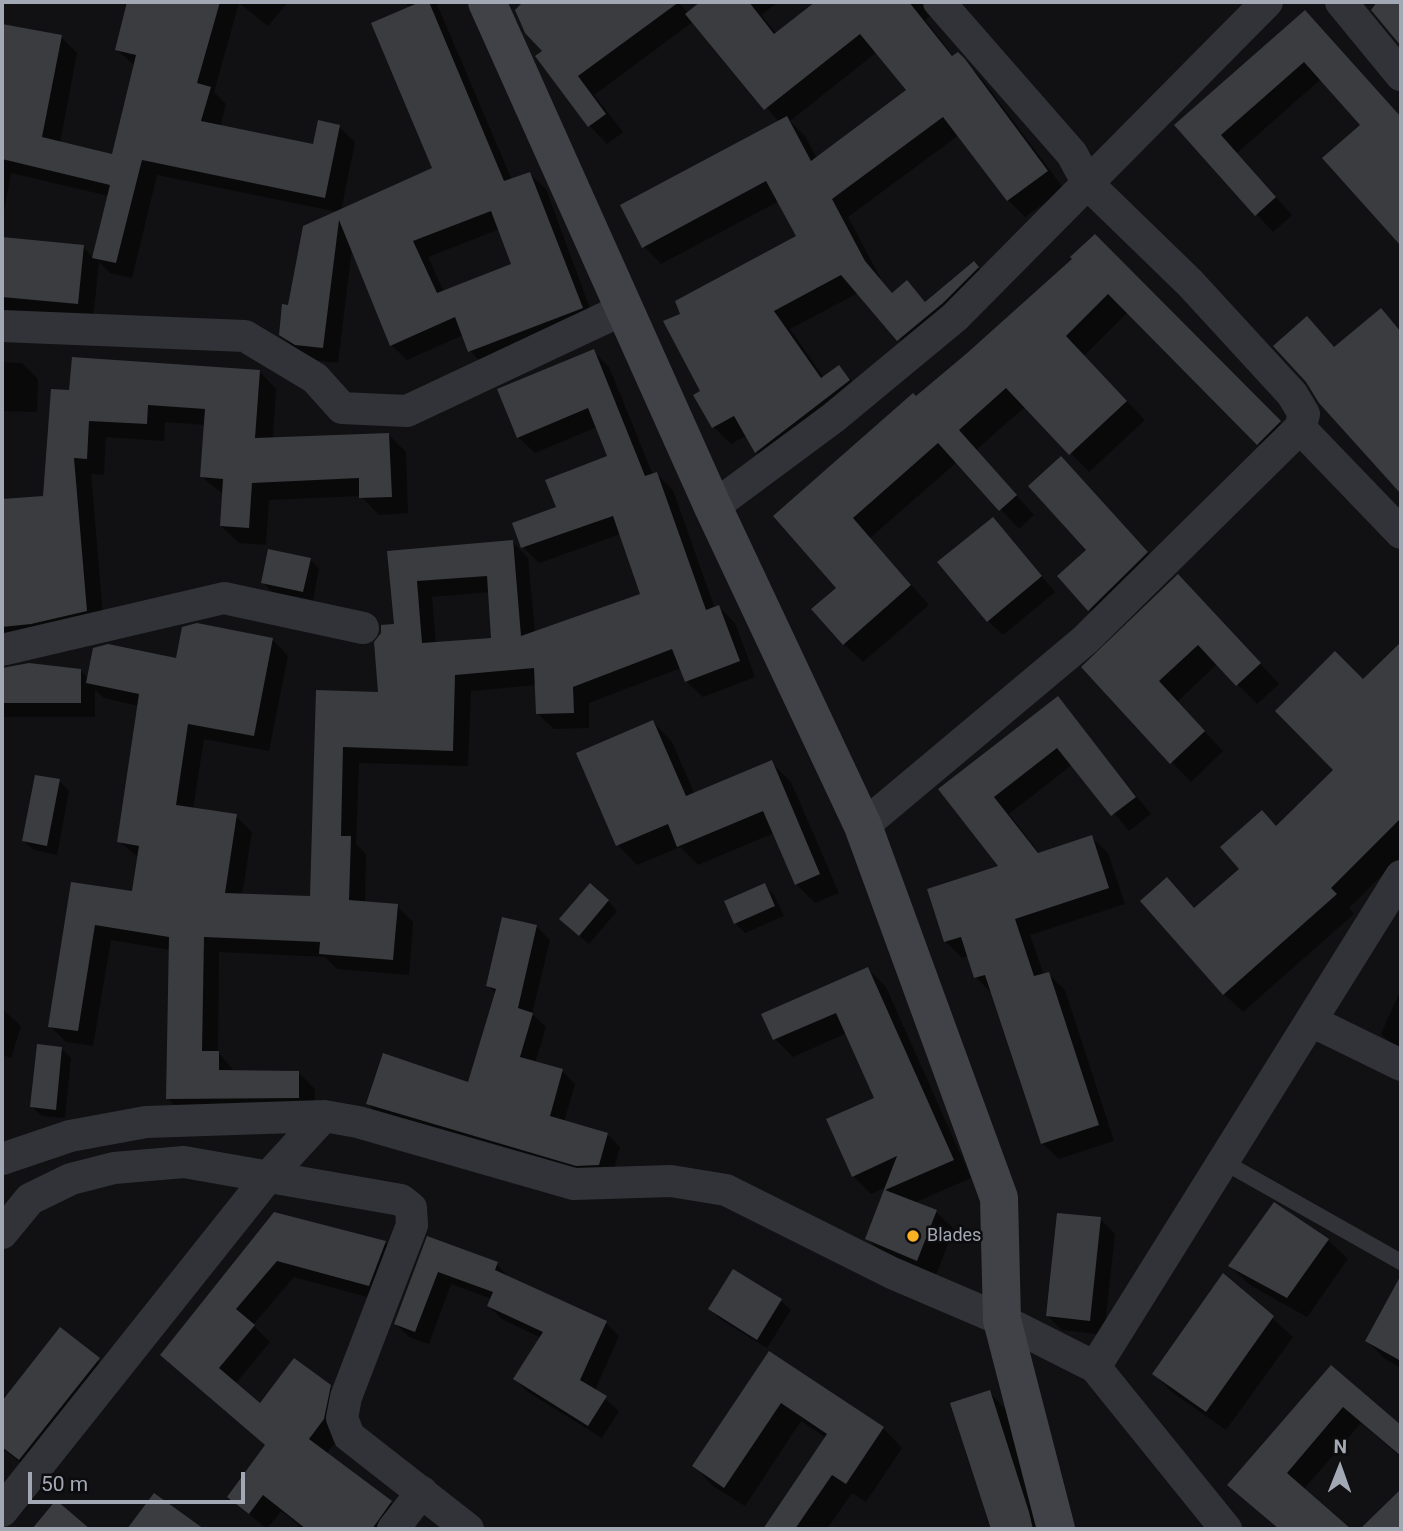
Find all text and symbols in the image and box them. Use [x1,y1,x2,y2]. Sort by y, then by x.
place label: Blades [927,1225,981,1247]
marker: Blades [905,1228,921,1244]
north arrow [1305,1433,1375,1503]
text: N [1333,1435,1347,1458]
scale bar [32,1458,248,1502]
text: 50 m [41,1472,88,1496]

